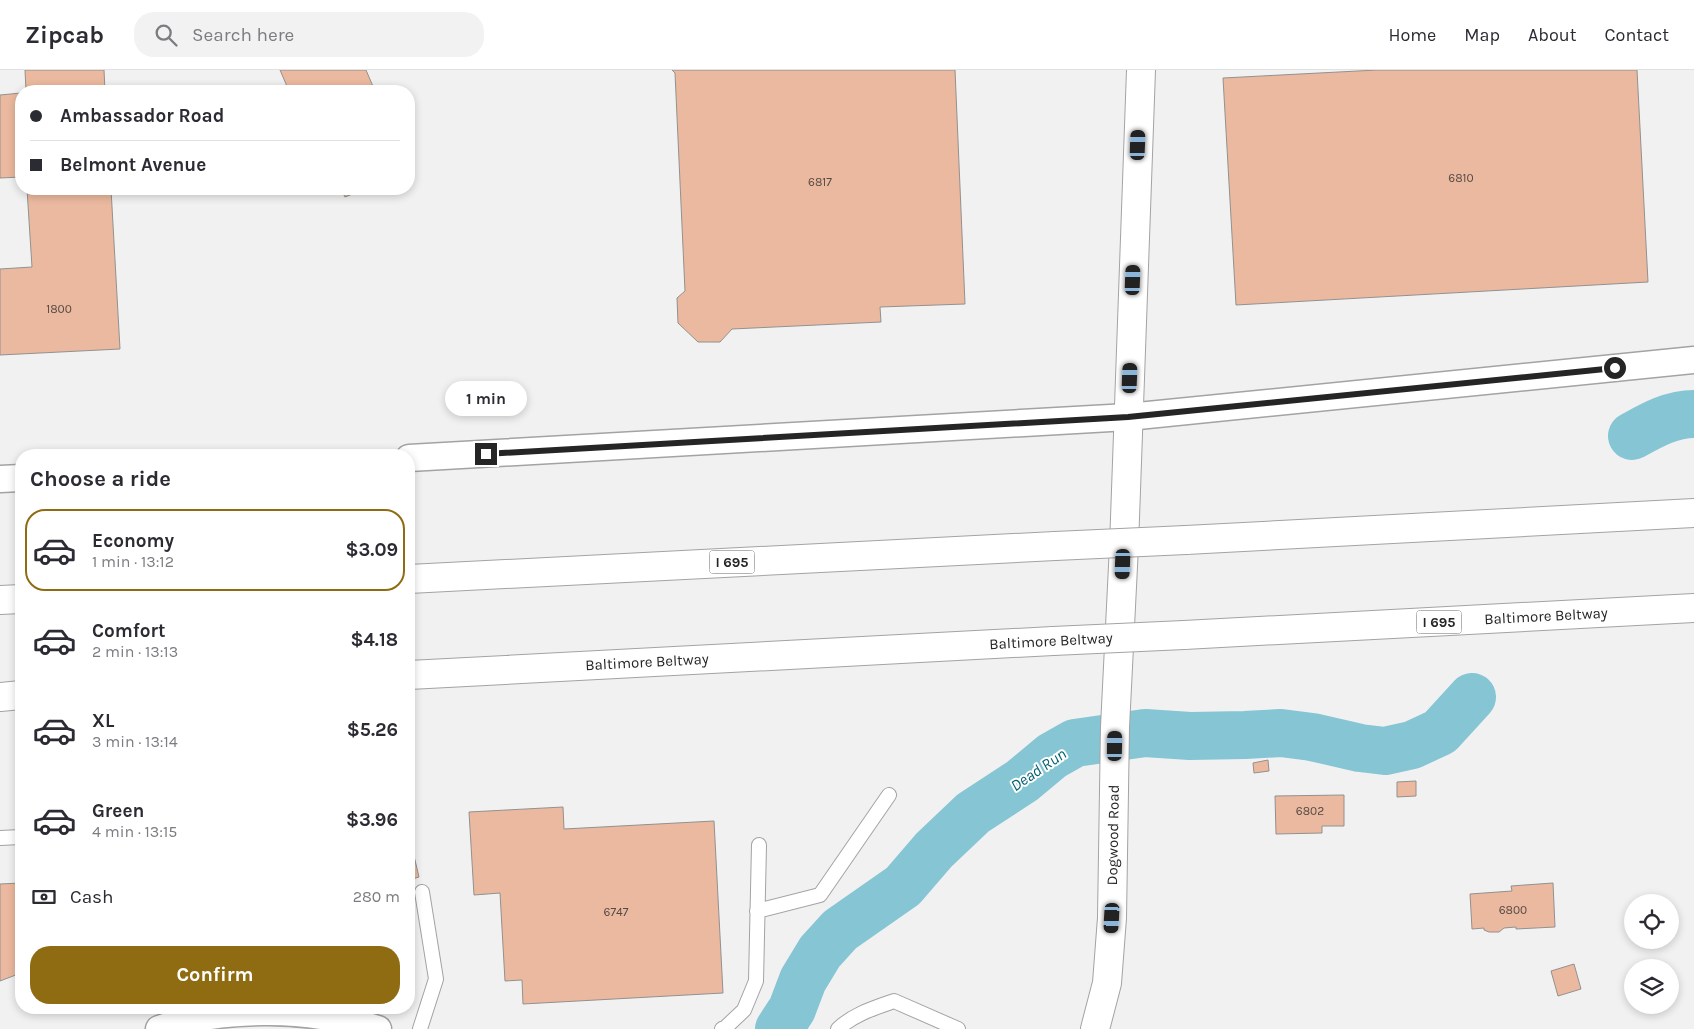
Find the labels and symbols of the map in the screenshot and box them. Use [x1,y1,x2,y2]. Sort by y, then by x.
car [1129,130,1146,160]
house number: 6810 [1448,171,1474,185]
house number: 6817 [808,175,832,189]
car [1124,265,1141,295]
house number: 1800 [46,302,72,316]
route start [1604,357,1626,379]
car [1121,363,1138,393]
callout: 1 min [445,382,527,416]
route end [475,443,497,465]
car [1114,549,1131,579]
road number: I 695 [710,551,754,574]
street label: Baltimore Beltway [1484,604,1608,628]
road number: I 695 [1416,610,1462,634]
street label: Baltimore Beltway [989,629,1113,653]
street label: Baltimore Beltway [585,650,709,674]
car [1107,731,1122,761]
water label: Dead Run [1007,744,1070,795]
street label: Dogwood Road [1103,784,1123,886]
house number: 6802 [1296,804,1324,818]
car [1103,903,1120,933]
house number: 6800 [1499,903,1527,917]
house number: 6747 [604,905,629,919]

